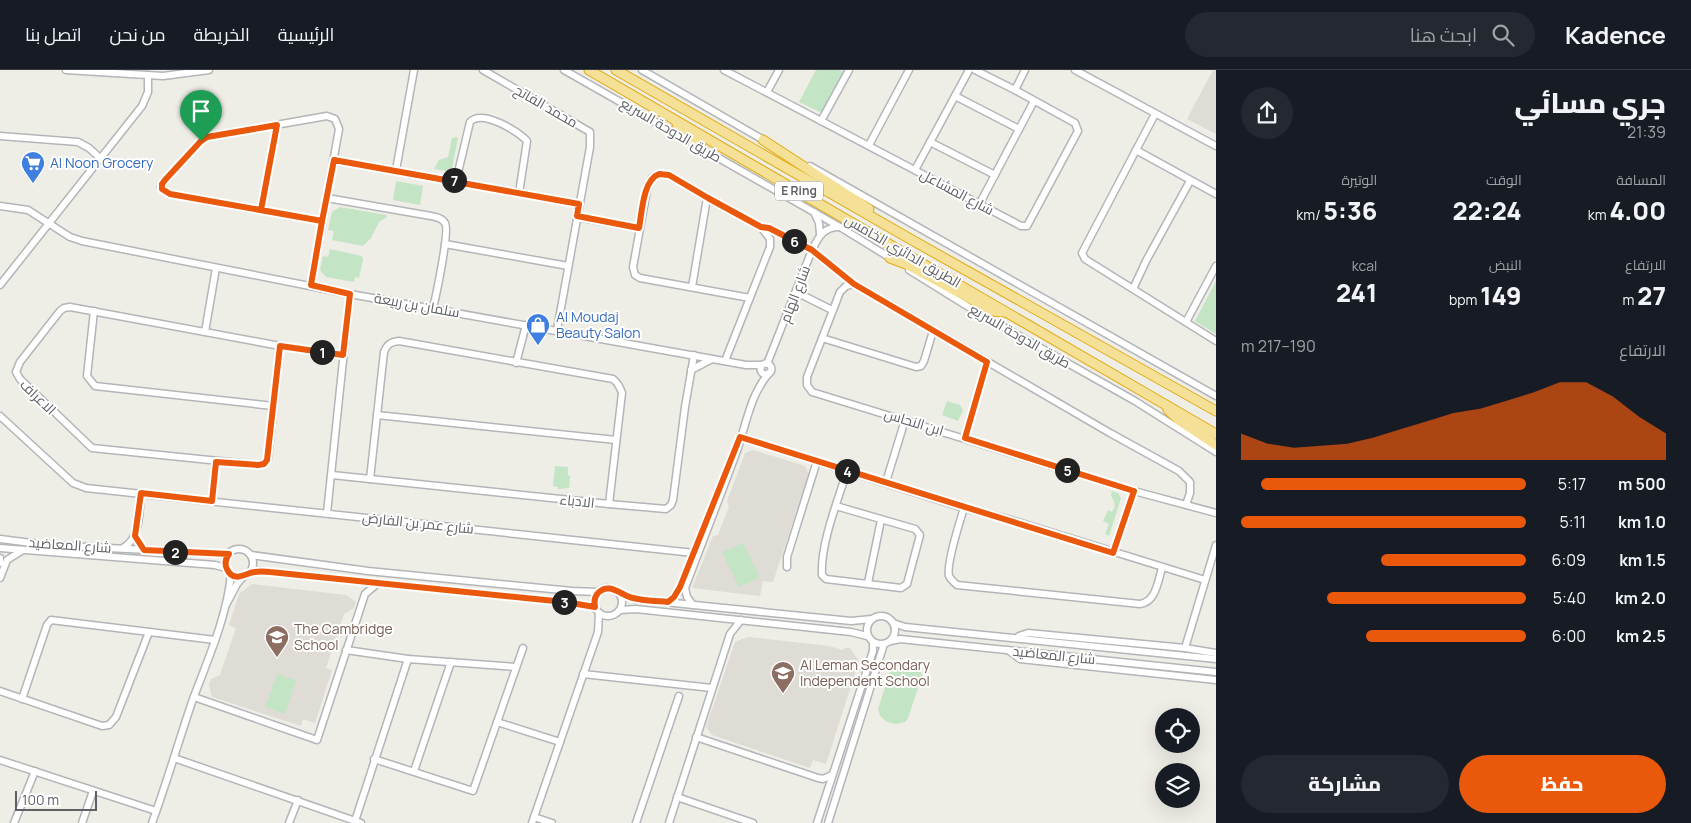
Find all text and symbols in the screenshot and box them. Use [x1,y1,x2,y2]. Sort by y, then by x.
search box [1185,12,1535,57]
text: Kadence [1565,18,1666,51]
icon: search [1489,21,1517,49]
text: اتصل بنا [25,22,82,46]
text: من نحن [110,22,166,46]
text: الخريطة [194,22,250,46]
text: الرئيسية [278,22,334,46]
text: ابحث هنا [1410,22,1477,48]
street label: محمد الفاتح [511,80,581,131]
text: جري مسائي [1515,83,1666,121]
button: share [1241,87,1293,139]
pin [180,90,222,141]
street label: طريق الدوحة السريع [617,93,725,166]
icon: arrive [187,97,215,125]
text: 21:39 [1627,121,1666,143]
supermarket icon: Al Noon Grocery [20,150,46,184]
place label: Al Noon Grocery [50,153,154,172]
street label: شارع المشاعل [917,164,998,219]
pin: 7 [442,168,466,192]
text: الوتيرة [1341,170,1377,189]
text: الوقت [1486,170,1522,189]
text: المسافة [1616,170,1666,189]
text: 7 [451,171,458,190]
road number: E Ring [775,182,823,200]
text: 5:36 [1323,193,1377,228]
text: 22:24 [1453,193,1522,228]
text: 4.00 [1609,193,1666,228]
text: /km [1296,205,1323,224]
text: km [1588,205,1609,224]
street label: الطريق الدائري الخامس [840,210,965,294]
pin: 6 [782,228,806,254]
text: 6 [790,232,799,251]
text: النبض [1489,255,1522,274]
text: الارتفاع [1625,255,1666,274]
text: kcal [1352,256,1377,275]
street label: شارع الهام [775,263,815,325]
text: 241 [1336,275,1377,310]
text: 149 [1480,278,1522,313]
text: 27 [1637,278,1666,313]
street label: سلمان بن ربيعة [373,288,461,321]
text: bpm [1449,290,1480,309]
text: m [1623,290,1637,309]
street label: طريق الدوحة السريع [966,299,1074,372]
place label: Al Moudaj Beauty Salon [556,307,641,342]
shop icon: Al Moudaj Beauty Salon [525,312,551,346]
text: 190–217 m [1241,335,1316,357]
text: الارتفاع [1619,339,1666,361]
pin: 1 [310,340,334,364]
text: 1 [319,343,326,362]
street label: الاعراف [16,375,61,419]
street label: ابن النحاس [882,403,946,440]
pin: 4 [834,458,860,484]
pin: 5 [1054,458,1080,482]
text: 5 [1063,461,1072,480]
text: 4 [843,462,852,481]
text: 5:17 [1558,473,1586,495]
text: 500 m [1618,473,1666,495]
street label: الادباء [559,489,595,512]
street label: شارع عمر بن الفارض [361,507,475,538]
text: 5:11 [1559,511,1586,533]
text: 1.0 km [1618,511,1666,533]
street label: شارع المعاضيد [28,532,112,557]
pin: 2 [162,540,188,564]
text: 2 [171,543,180,562]
text: 6:09 [1552,549,1586,571]
text: 1.5 km [1619,549,1666,571]
text: 5:40 [1553,587,1586,609]
text: 2.0 km [1615,587,1666,609]
pin: 3 [552,590,576,614]
text: 3 [560,593,569,612]
place label: The Cambridge School [294,619,393,654]
school or university icon: The Cambridge School [264,624,290,658]
text: 6:00 [1552,625,1586,647]
text: 2.5 km [1616,625,1666,647]
street label: شارع المعاضيد [1012,641,1096,668]
place label: Al Leman Secondary Independent School [800,655,931,690]
school or university icon: Al Leman Secondary Independent School [770,660,796,694]
map controls [1155,708,1200,808]
button: locate [1155,708,1200,753]
button: مشاركة [1241,755,1449,813]
button: حفظ [1459,755,1666,813]
button: layers [1155,763,1200,808]
scale bar [15,788,98,811]
text: 100 m [22,790,59,809]

